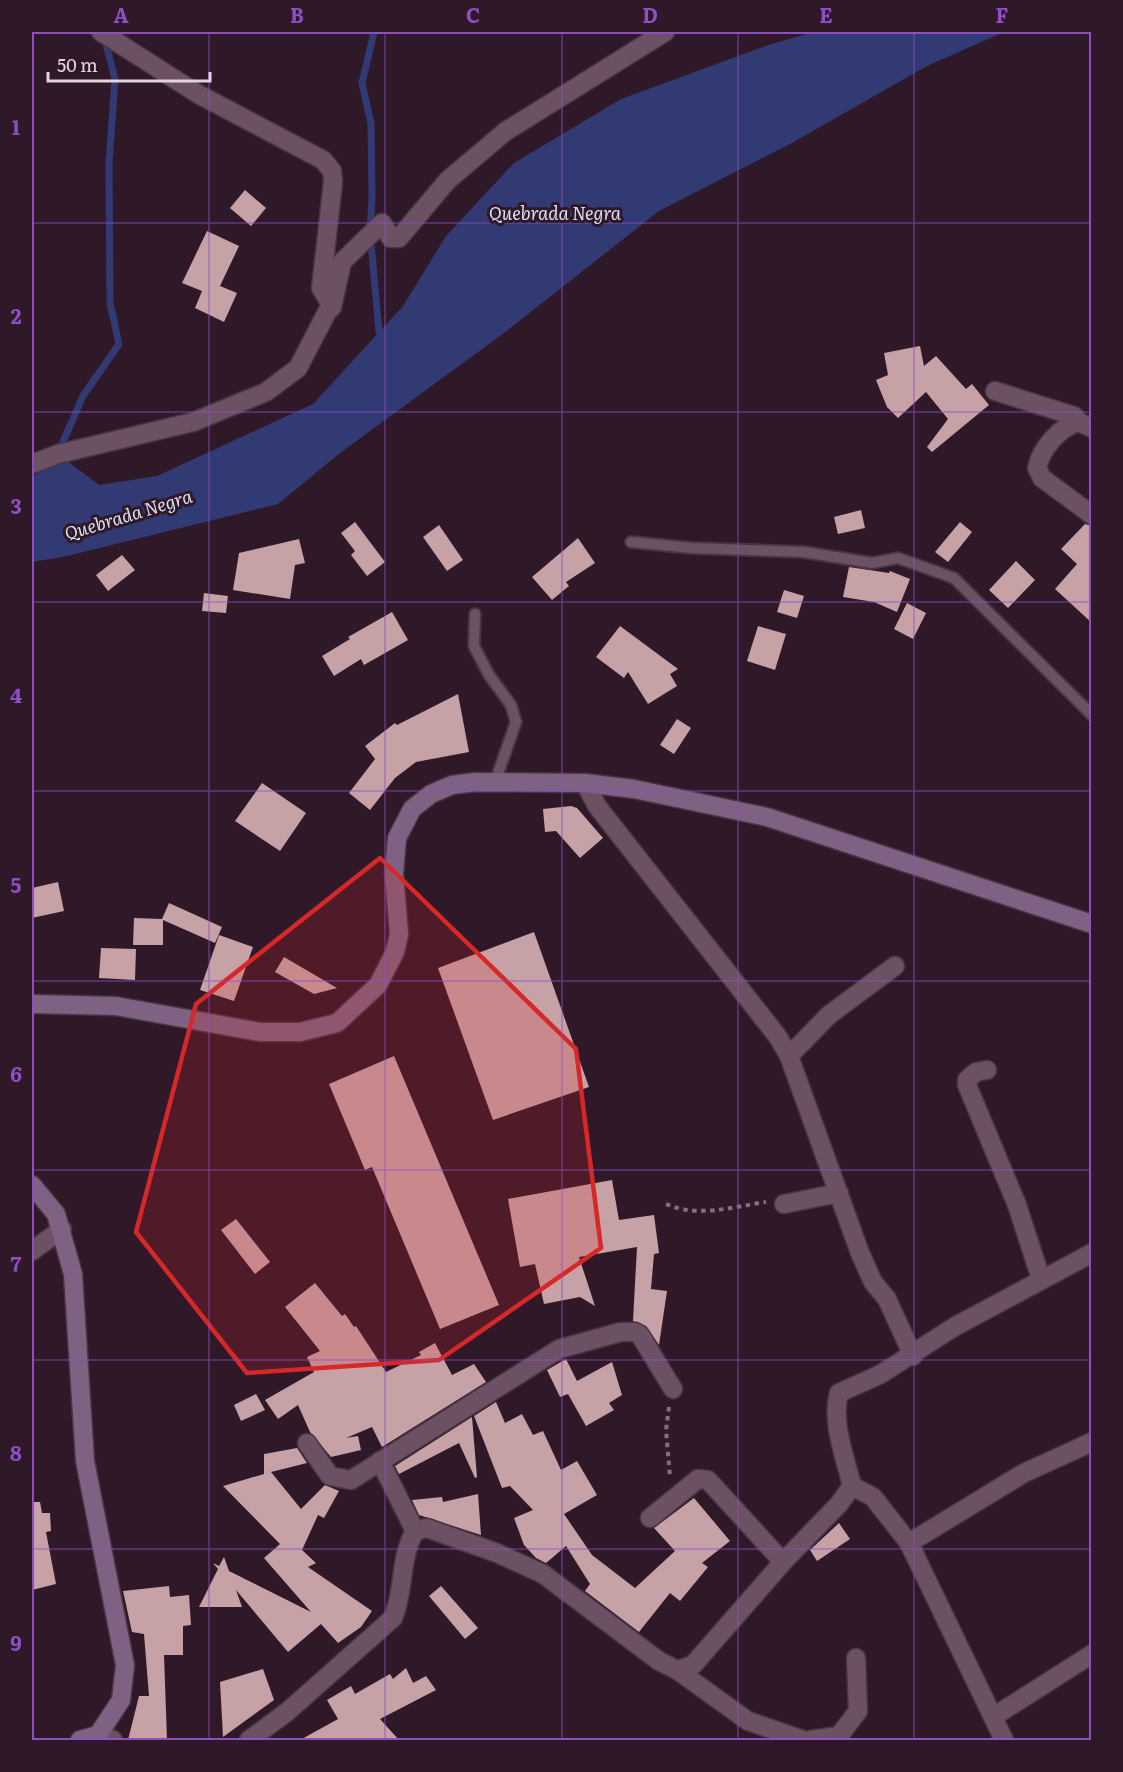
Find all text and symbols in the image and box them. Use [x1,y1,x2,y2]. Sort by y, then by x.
text: A [113,0,129,29]
text: B [290,0,304,29]
text: C [466,0,480,29]
text: D [642,0,658,29]
text: E [819,0,833,29]
text: F [996,0,1009,29]
scale bar [48,45,210,83]
text: 50 m [57,51,98,78]
text: 1 [12,111,20,141]
water label: Quebrada Negra [489,199,622,226]
text: 2 [11,300,22,330]
water label: Quebrada Negra [61,482,196,546]
text: 3 [10,490,22,520]
text: 4 [10,679,22,709]
text: 5 [11,869,22,899]
text: 6 [10,1058,22,1088]
text: 7 [11,1248,22,1278]
text: 8 [10,1437,22,1467]
text: 9 [10,1627,22,1657]

